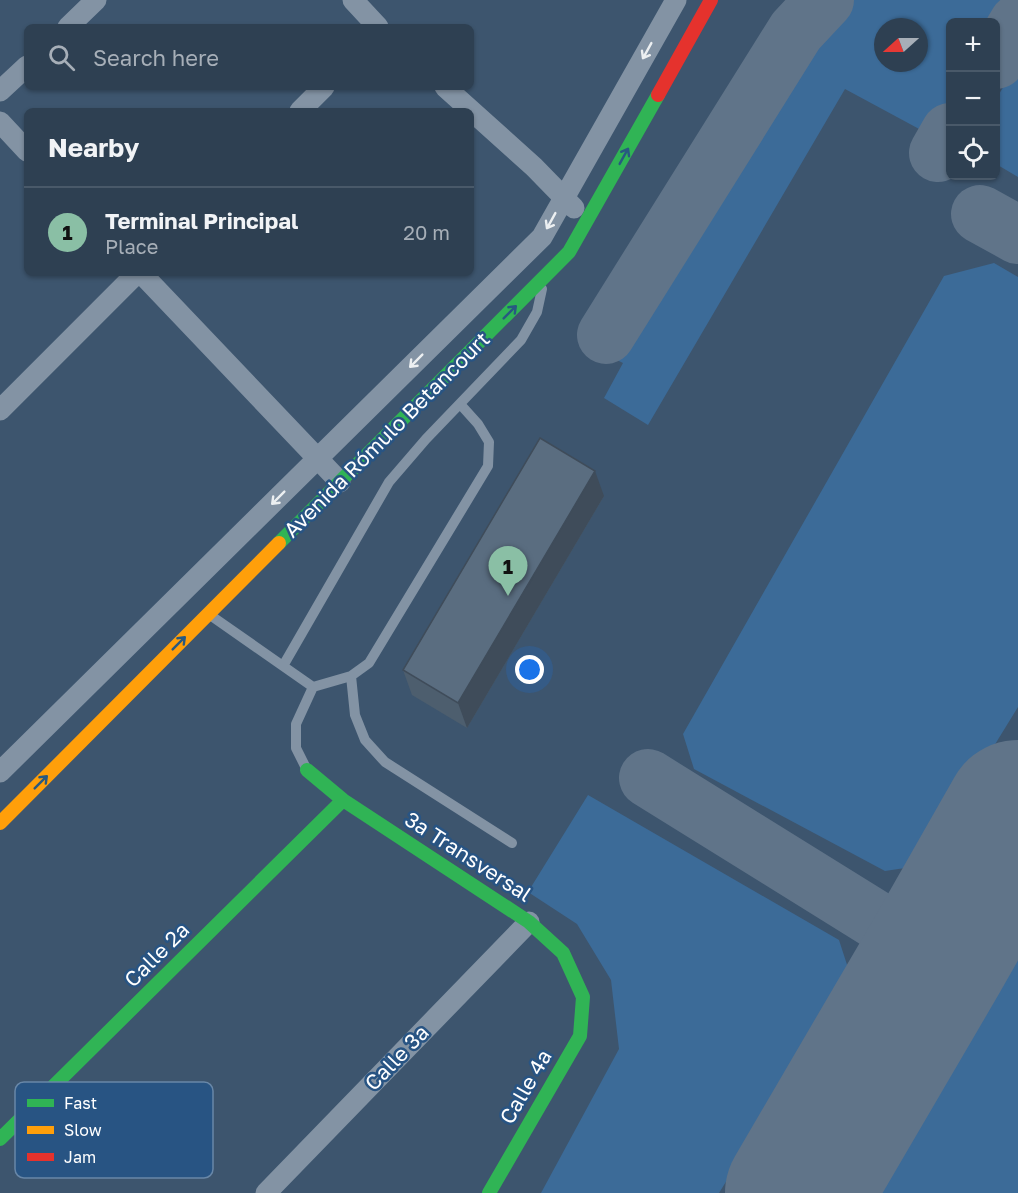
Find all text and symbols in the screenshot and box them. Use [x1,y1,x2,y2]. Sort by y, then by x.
north arrow [874,18,928,72]
map controls [946,18,1000,180]
button: + [946,18,1000,72]
search box [24,24,474,90]
icon: search [45,41,78,74]
one-way arrow [641,42,653,59]
text: Search here [93,44,219,71]
button: − [946,72,1000,126]
button: locate [946,126,1000,180]
text: Nearby [48,132,139,163]
one-way arrow [618,148,630,165]
text: Terminal Principal [105,207,298,234]
one-way arrow [545,212,557,229]
text: 1 [62,220,73,244]
text: 20 m [403,220,450,244]
text: Place [105,234,158,258]
one-way arrow [502,305,517,320]
street label: Avenida Rómulo Betancourt [278,326,495,543]
one-way arrow [409,353,424,368]
one-way arrow [270,491,285,505]
pin: 1 [488,546,528,596]
one-way arrow [171,636,186,651]
your location [515,655,544,684]
one-way arrow [34,774,49,789]
street label: 3ª Transversal [400,806,537,907]
street label: Calle 2ª [119,917,194,992]
street label: Calle 3ª [359,1019,434,1095]
street label: Calle 4ª [494,1045,557,1128]
legend [15,1082,213,1178]
text: Fast [64,1093,97,1113]
text: Slow [64,1120,102,1140]
text: Jam [64,1147,96,1167]

